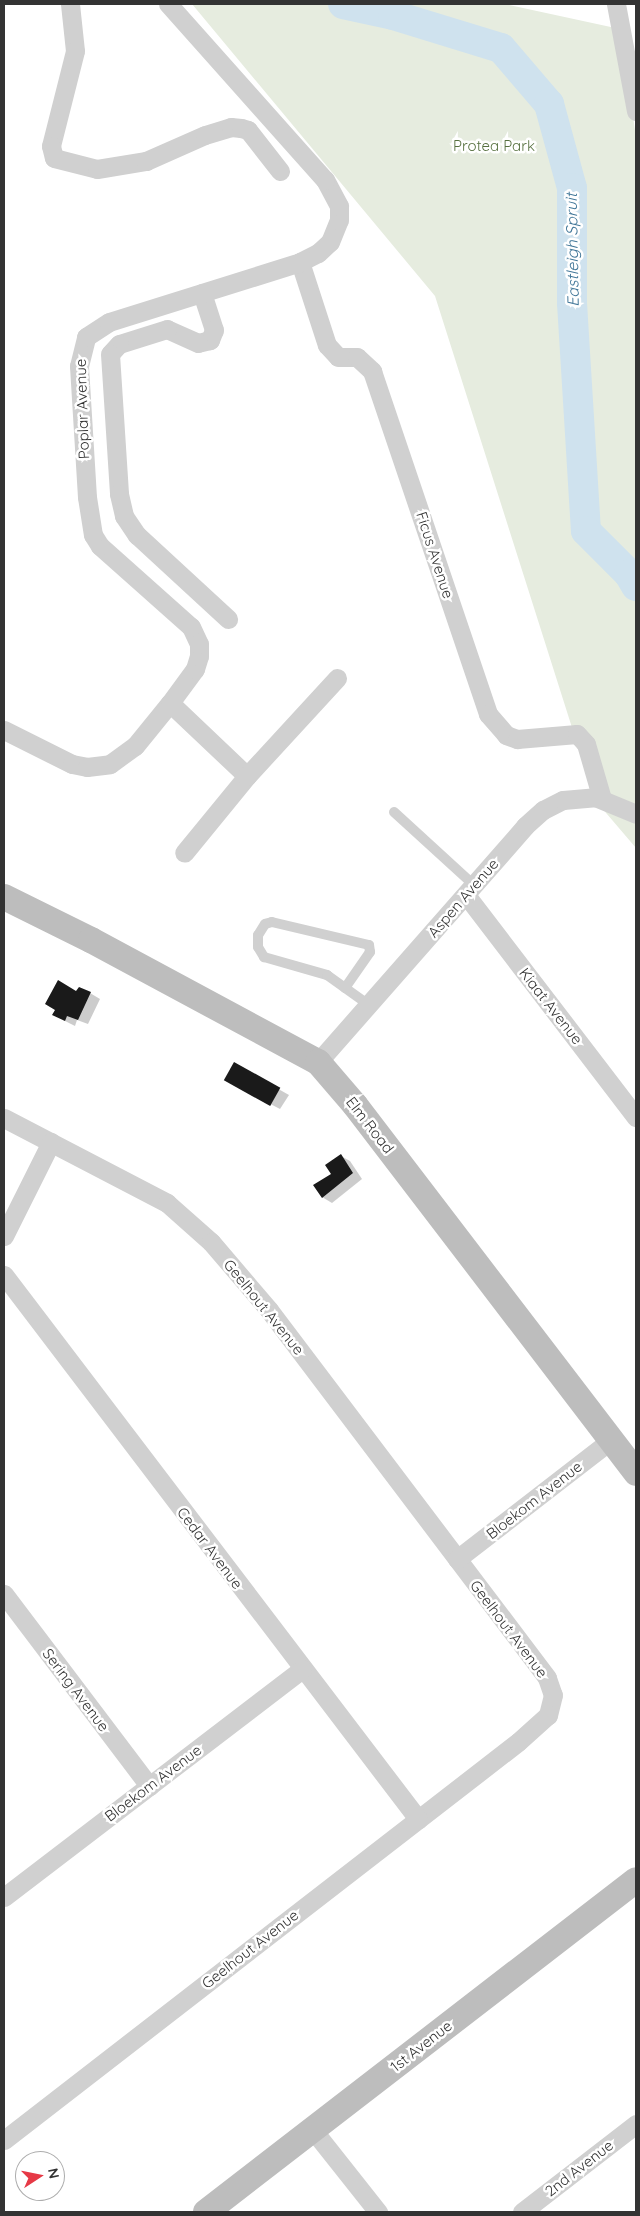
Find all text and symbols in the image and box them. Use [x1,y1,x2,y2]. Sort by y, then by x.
park label: Protea Park [453,137,535,155]
water label: Eastleigh Spruit [561,193,583,307]
street label: Poplar Avenue [71,358,93,460]
street label: Ficus Avenue [412,509,458,601]
street label: Aspen Avenue [424,855,502,941]
street label: Kiaat Avenue [516,964,586,1048]
street label: Elm Road [342,1093,398,1157]
street label: Geelhout Avenue [220,1256,308,1358]
street label: Bloekom Avenue [483,1457,585,1543]
street label: Cedar Avenue [173,1504,247,1592]
street label: Geelhout Avenue [466,1577,552,1681]
street label: Sering Avenue [39,1645,113,1735]
street label: Bloekom Avenue [101,1741,205,1825]
street label: Geelhout Avenue [198,1906,302,1992]
street label: 1st Avenue [387,2016,455,2076]
street label: 2nd Avenue [541,2136,617,2200]
north arrow [15,2151,65,2201]
text: N [44,2167,64,2180]

